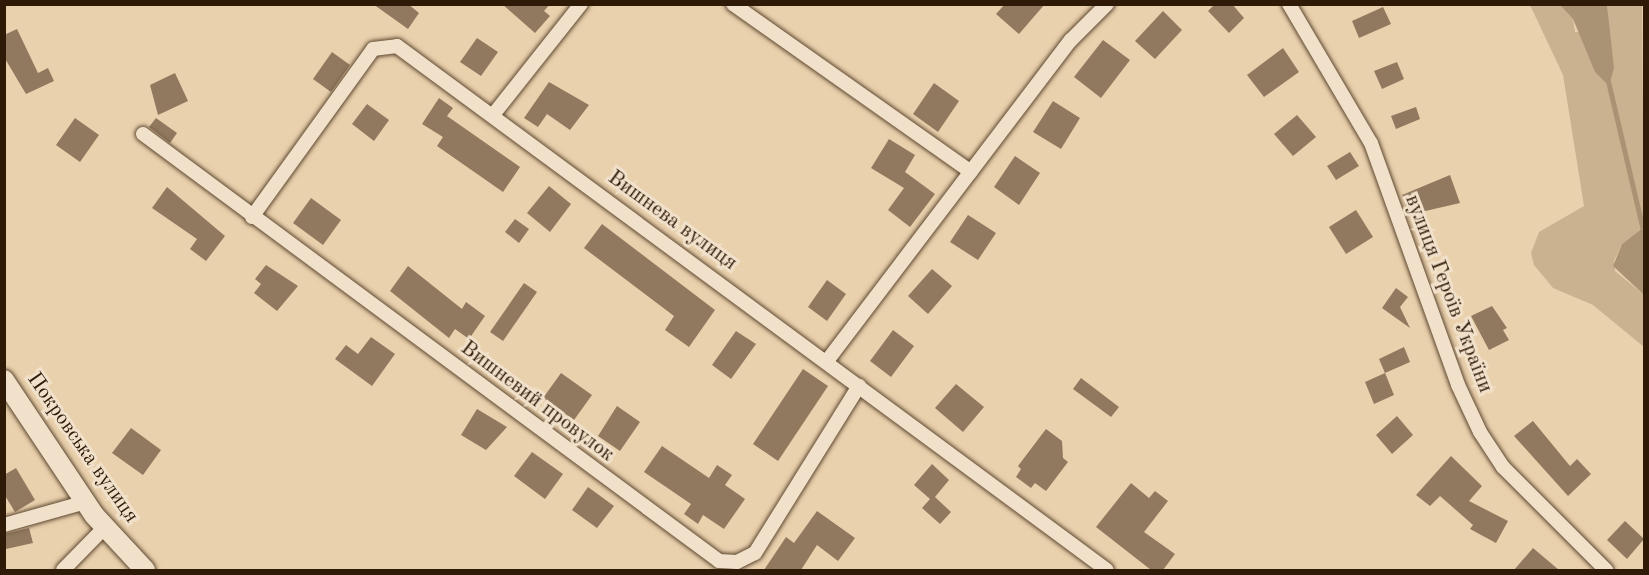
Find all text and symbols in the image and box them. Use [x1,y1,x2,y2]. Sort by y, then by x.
street label: Вишнева вулиця [602,166,742,276]
street label: вулиця Героїв України [1399,191,1497,397]
street label: Вишневий провулок [455,336,619,468]
street label: Покровська вулиця [21,368,143,528]

